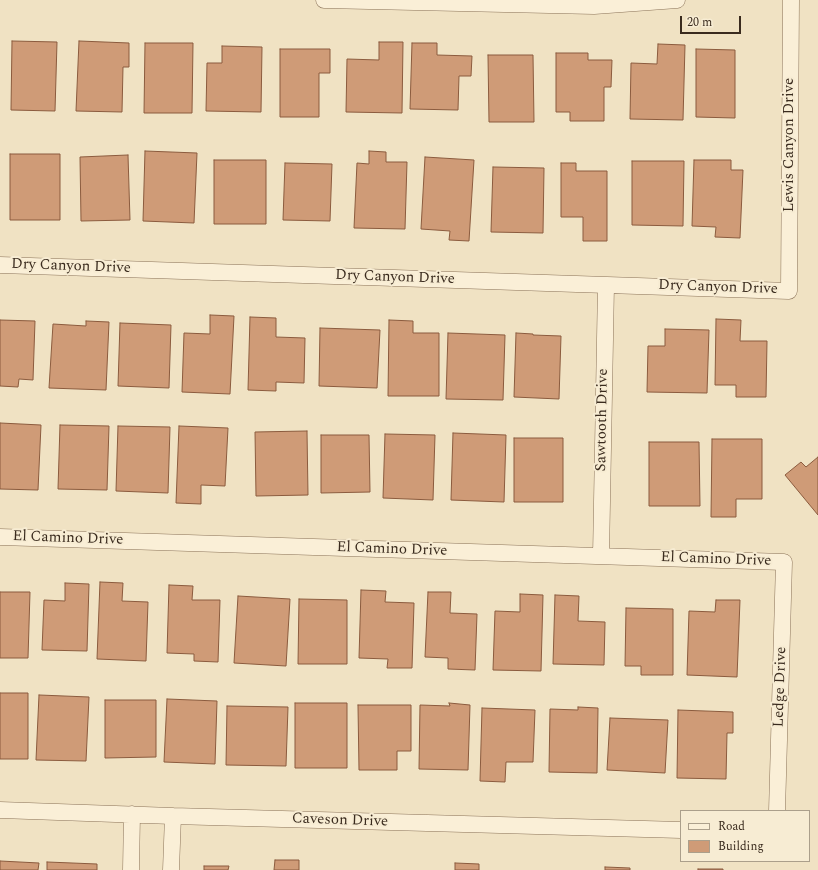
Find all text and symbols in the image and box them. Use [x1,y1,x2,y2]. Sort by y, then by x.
scale bar [682,8,743,34]
text: 20 m [687,13,712,32]
street label: Lewis Canyon Drive [781,78,799,212]
street label: Dry Canyon Drive [11,256,131,278]
street label: Dry Canyon Drive [335,267,455,289]
street label: Dry Canyon Drive [658,277,778,299]
street label: Sawtooth Drive [593,368,613,472]
street label: El Camino Drive [12,528,124,550]
street label: El Camino Drive [336,539,448,561]
street label: El Camino Drive [660,549,772,571]
street label: Ledge Drive [771,646,791,728]
street label: Caveson Drive [291,810,389,832]
legend [680,810,810,862]
text: Road [718,817,745,836]
text: Building [718,837,764,856]

